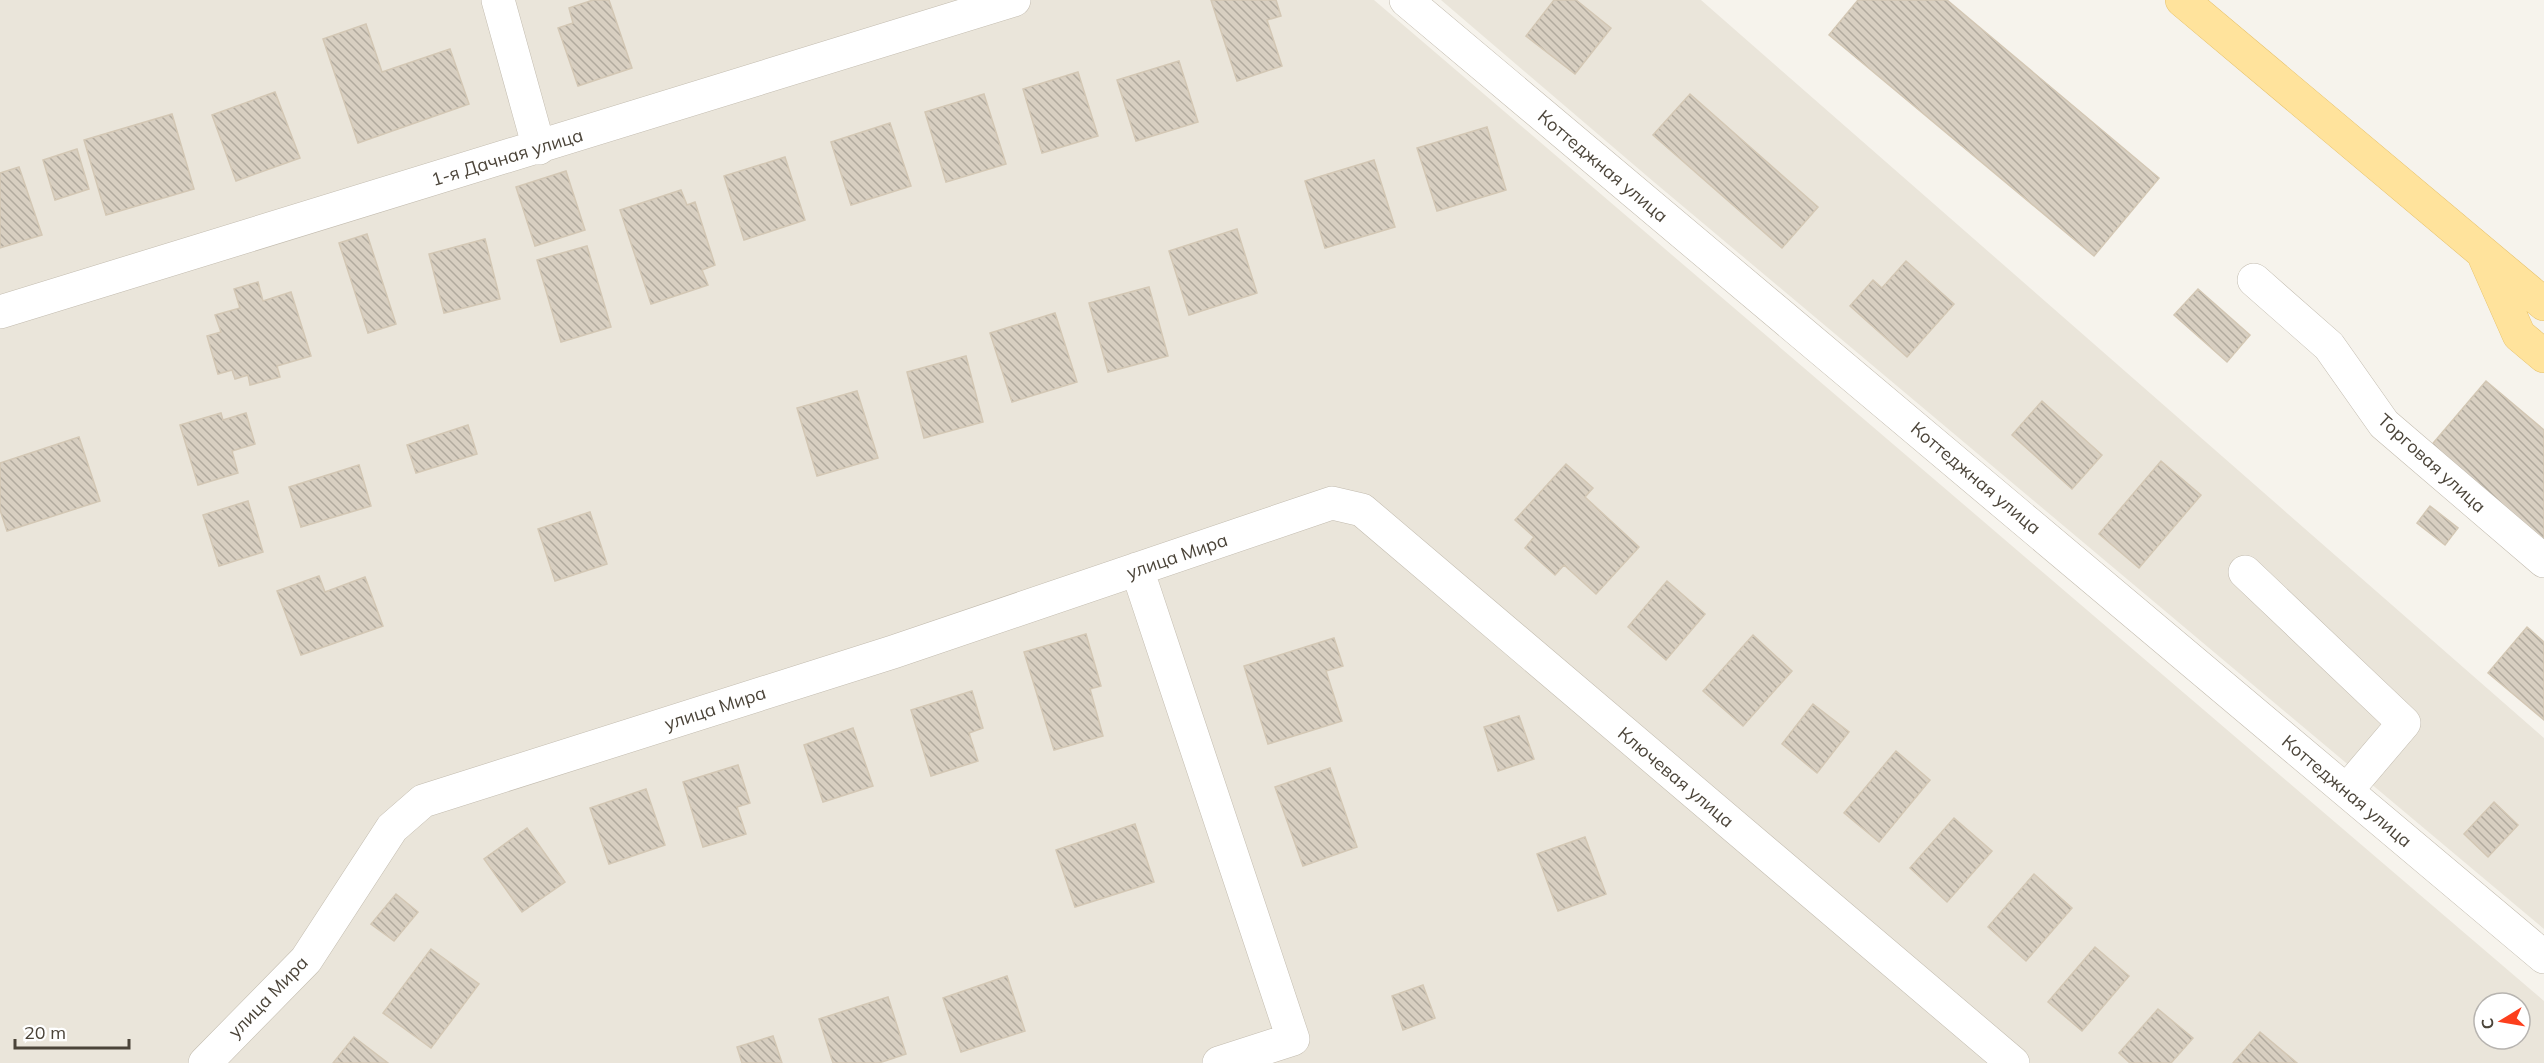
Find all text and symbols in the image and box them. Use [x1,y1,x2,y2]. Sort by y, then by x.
street label: Коттеджная улица [1533,105,1673,227]
street label: 1-я Дачная улица [428,123,586,191]
street label: Торговая улица [2373,408,2491,518]
street label: Коттеджная улица [1906,417,2046,539]
street label: улица Мира [1123,528,1231,584]
street label: улица Мира [661,681,769,735]
street label: Ключевая улица [1613,722,1739,832]
street label: Коттеджная улица [2277,730,2417,852]
street label: улица Мира [223,951,313,1043]
north arrow [2472,991,2532,1051]
scale bar [15,1012,129,1050]
text: С [2476,1017,2498,1031]
text: 20 m [24,1021,66,1044]

